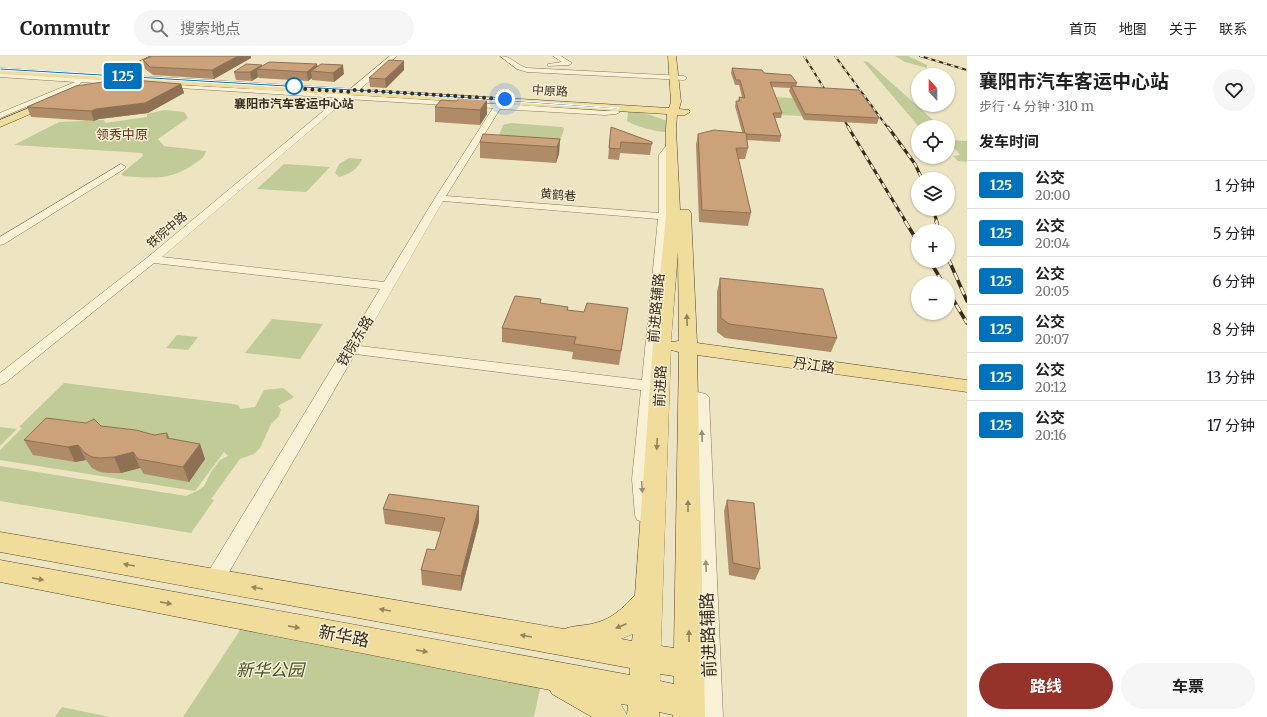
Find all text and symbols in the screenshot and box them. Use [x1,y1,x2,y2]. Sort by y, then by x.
search box [134,10,414,46]
text: Commutr [20,16,110,40]
icon: search [148,17,170,39]
text: 搜索地点 [180,19,240,38]
text: 首页 [1069,20,1097,38]
text: 地图 [1119,20,1147,38]
text: 关于 [1169,20,1197,38]
text: 联系 [1219,20,1247,38]
line badge: 125 [100,63,146,89]
text: 125 [112,67,134,85]
north arrow [911,68,955,112]
map controls [911,68,955,320]
text: 襄阳市汽车客运中心站 [979,69,1169,93]
button: heart [1213,69,1255,111]
marker: 襄阳市汽车客运中心站 [285,77,303,95]
street label: 中原路 [532,82,568,99]
your location [495,89,515,109]
place label: 襄阳市汽车客运中心站 [234,96,354,111]
text: 步行 · 4 分钟 · 310 m [979,98,1094,115]
button: locate [911,120,955,164]
district label: 领秀中原 [96,126,148,143]
text: 发车时间 [979,132,1039,151]
text: 公交 [1035,168,1065,187]
button: layers [911,172,955,216]
text: 125 [990,176,1012,194]
text: 1 分钟 [1215,176,1255,195]
street label: 黄鹤巷 [539,185,577,204]
text: 20:00 [1035,187,1070,204]
street label: 铁院中路 [143,208,190,251]
text: 公交 [1035,216,1065,235]
button: + [911,224,955,268]
text: 125 [990,224,1012,242]
text: 5 分钟 [1213,224,1255,243]
text: 20:04 [1035,235,1070,252]
text: 公交 [1035,264,1065,283]
street label: 前进路辅路 [644,272,668,344]
text: 125 [990,272,1012,290]
text: 6 分钟 [1212,272,1255,291]
button: − [911,276,955,320]
text: 20:05 [1035,283,1069,300]
street label: 铁院东路 [333,312,377,370]
text: 公交 [1035,312,1065,331]
one-way arrow [684,314,691,326]
text: 125 [990,320,1012,338]
text: 8 分钟 [1213,320,1255,339]
text: 20:07 [1035,331,1069,348]
street label: 丹江路 [792,353,836,377]
text: 公交 [1035,360,1065,379]
street label: 前进路 [650,365,670,407]
text: 125 [990,368,1012,386]
text: 13 分钟 [1207,368,1255,387]
text: 20:12 [1035,379,1067,396]
text: 公交 [1035,408,1065,427]
text: 125 [990,416,1012,434]
text: 17 分钟 [1207,416,1255,435]
text: 20:16 [1035,427,1066,444]
one-way arrow [699,429,705,442]
one-way arrow [654,438,660,451]
one-way arrow [638,481,645,493]
one-way arrow [685,499,691,512]
one-way arrow [703,559,709,572]
one-way arrow [123,562,135,568]
one-way arrow [32,576,44,582]
one-way arrow [250,584,263,590]
street label: 前进路辅路 [696,592,720,678]
one-way arrow [160,600,172,606]
one-way arrow [378,607,391,613]
street label: 新华路 [317,620,371,652]
one-way arrow [288,624,300,630]
one-way arrow [614,624,626,630]
one-way arrow [686,629,692,642]
one-way arrow [520,632,532,638]
one-way arrow [415,648,428,654]
park label: 新华公园 [236,659,307,681]
button: 路线 [979,663,1113,709]
button: 车票 [1121,663,1255,709]

